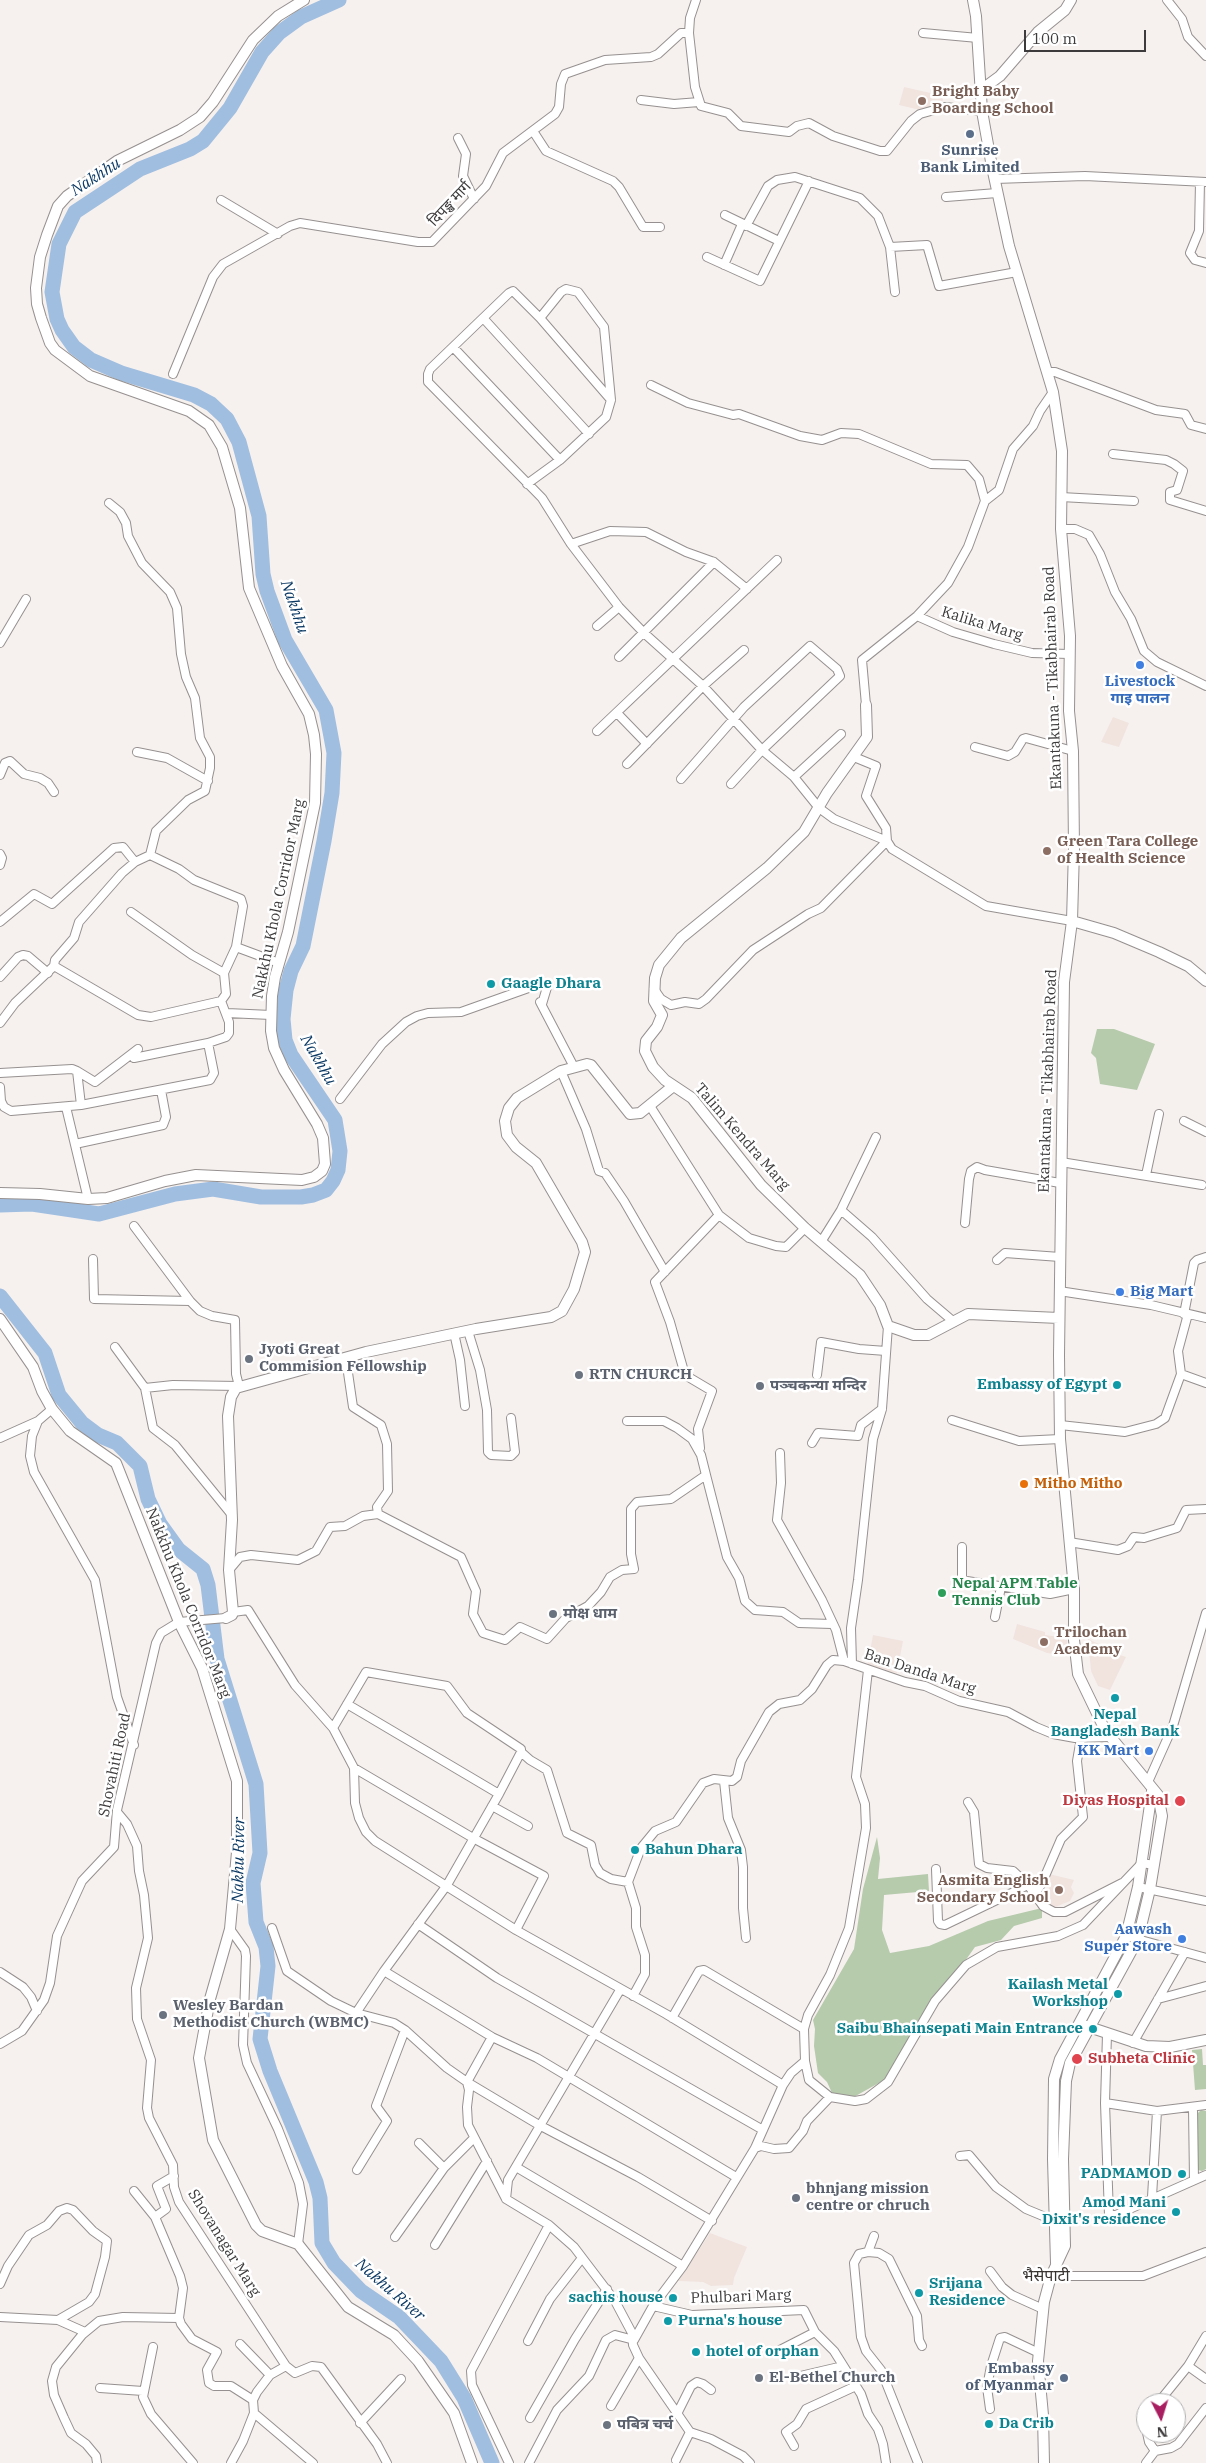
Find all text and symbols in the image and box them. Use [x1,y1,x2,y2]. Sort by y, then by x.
scale bar [1026,20,1148,52]
text: 100 m [1032,29,1077,48]
place label: Bright Baby Boarding School [932,83,1054,118]
marker: Bright Baby Boarding School [916,95,928,107]
marker: Sunrise Bank Limited [964,128,976,140]
place label: Sunrise Bank Limited [920,142,1020,177]
water label: Nakhhu [68,154,124,200]
street label: दिपङ्ख मार्ग [425,178,475,230]
street label: Ekantakuna - Tikabhairab Road [1040,566,1066,790]
water label: Nakhhu [276,578,312,636]
street label: Kalika Marg [939,603,1025,645]
marker: Livestock गाइ पालन [1134,659,1146,671]
place label: Livestock गाइ पालन [1105,673,1175,708]
street label: Nakkhu Khola Corridor Marg [249,797,309,1001]
place label: Green Tara College of Health Science [1057,833,1198,868]
marker: Green Tara College of Health Science [1041,845,1053,857]
street label: Ekantakuna - Tikabhairab Road [1035,969,1061,1193]
place label: Gaagle Dhara [501,975,601,993]
marker: Gaagle Dhara [485,978,497,990]
water label: Nakhhu [296,1031,340,1089]
street label: Talim Kendra Marg [691,1080,793,1194]
place label: Big Mart [1130,1283,1193,1301]
marker: Big Mart [1114,1286,1126,1298]
place label: Jyoti Great Commision Fellowship [259,1341,427,1376]
marker: Jyoti Great Commision Fellowship [243,1353,255,1365]
place label: RTN CHURCH [589,1366,692,1384]
marker: RTN CHURCH [573,1369,585,1381]
place label: Embassy of Egypt [977,1376,1107,1394]
place label: पञ्चकन्या मन्दिर [770,1377,866,1395]
marker: Embassy of Egypt [1111,1379,1123,1391]
marker: पञ्चकन्या मन्दिर [754,1380,766,1392]
place label: Mitho Mitho [1034,1475,1123,1493]
marker: Mitho Mitho [1018,1478,1030,1490]
street label: Nakkhu Khola Corridor Marg [141,1505,235,1701]
place label: Nepal APM Table Tennis Club [952,1575,1078,1610]
marker: Nepal APM Table Tennis Club [936,1587,948,1599]
place label: मोक्ष धाम [563,1605,617,1623]
marker: मोक्ष धाम [547,1608,559,1620]
place label: Trilochan Academy [1054,1624,1127,1659]
marker: Trilochan Academy [1038,1636,1050,1648]
street label: Ban Danda Marg [862,1645,978,1699]
marker: Nepal Bangladesh Bank [1109,1692,1121,1704]
place label: Nepal Bangladesh Bank [1051,1706,1179,1741]
street label: Shovahiti Road [95,1711,135,1819]
place label: KK Mart [1077,1742,1139,1760]
marker: KK Mart [1143,1745,1155,1757]
place label: Diyas Hospital [1063,1792,1169,1810]
marker: Diyas Hospital [1173,1794,1187,1808]
water label: Nakhu River [229,1817,249,1903]
place label: Bahun Dhara [645,1841,743,1859]
marker: Bahun Dhara [629,1844,641,1856]
place label: Asmita English Secondary School [917,1872,1049,1907]
marker: Asmita English Secondary School [1053,1884,1065,1896]
place label: Aawash Super Store [1084,1921,1172,1956]
marker: Aawash Super Store [1176,1933,1188,1945]
place label: Kailash Metal Workshop [1008,1976,1108,2011]
marker: Kailash Metal Workshop [1112,1988,1124,2000]
place label: Wesley Bardan Methodist Church (WBMC) [173,1997,369,2032]
marker: Wesley Bardan Methodist Church (WBMC) [157,2009,169,2021]
place label: Saibu Bhainsepati Main Entrance [837,2020,1083,2038]
marker: Saibu Bhainsepati Main Entrance [1087,2023,1099,2035]
place label: Subheta Clinic [1088,2050,1195,2068]
marker: Subheta Clinic [1070,2052,1084,2066]
place label: PADMAMOD [1081,2165,1172,2183]
marker: PADMAMOD [1176,2168,1188,2180]
place label: bhnjang mission centre or chruch [806,2180,930,2215]
street label: Shovanagar Marg [184,2186,264,2300]
marker: bhnjang mission centre or chruch [790,2192,802,2204]
place label: Amod Mani Dixit's residence [1042,2194,1166,2229]
marker: Amod Mani Dixit's residence [1170,2206,1182,2218]
water label: Nakhu River [351,2255,429,2325]
district label: भैसेपाटी [1022,2266,1070,2286]
place label: Srijana Residence [929,2275,1005,2310]
street label: Phulbari Marg [690,2286,792,2308]
marker: Srijana Residence [913,2287,925,2299]
place label: sachis house [569,2289,663,2307]
marker: sachis house [667,2292,679,2304]
place label: Purna's house [678,2312,783,2330]
marker: Purna's house [662,2315,674,2327]
place label: hotel of orphan [706,2343,819,2361]
marker: hotel of orphan [690,2346,702,2358]
place label: Embassy of Myanmar [965,2360,1054,2395]
place label: El-Bethel Church [769,2369,896,2387]
marker: El-Bethel Church [753,2372,765,2384]
marker: Embassy of Myanmar [1058,2372,1070,2384]
north arrow [1136,2393,1186,2443]
place label: Da Crib [999,2415,1054,2433]
place label: पबित्र चर्च [617,2416,673,2434]
marker: Da Crib [983,2418,995,2430]
marker: पबित्र चर्च [601,2419,613,2431]
text: N [1156,2422,1169,2441]

